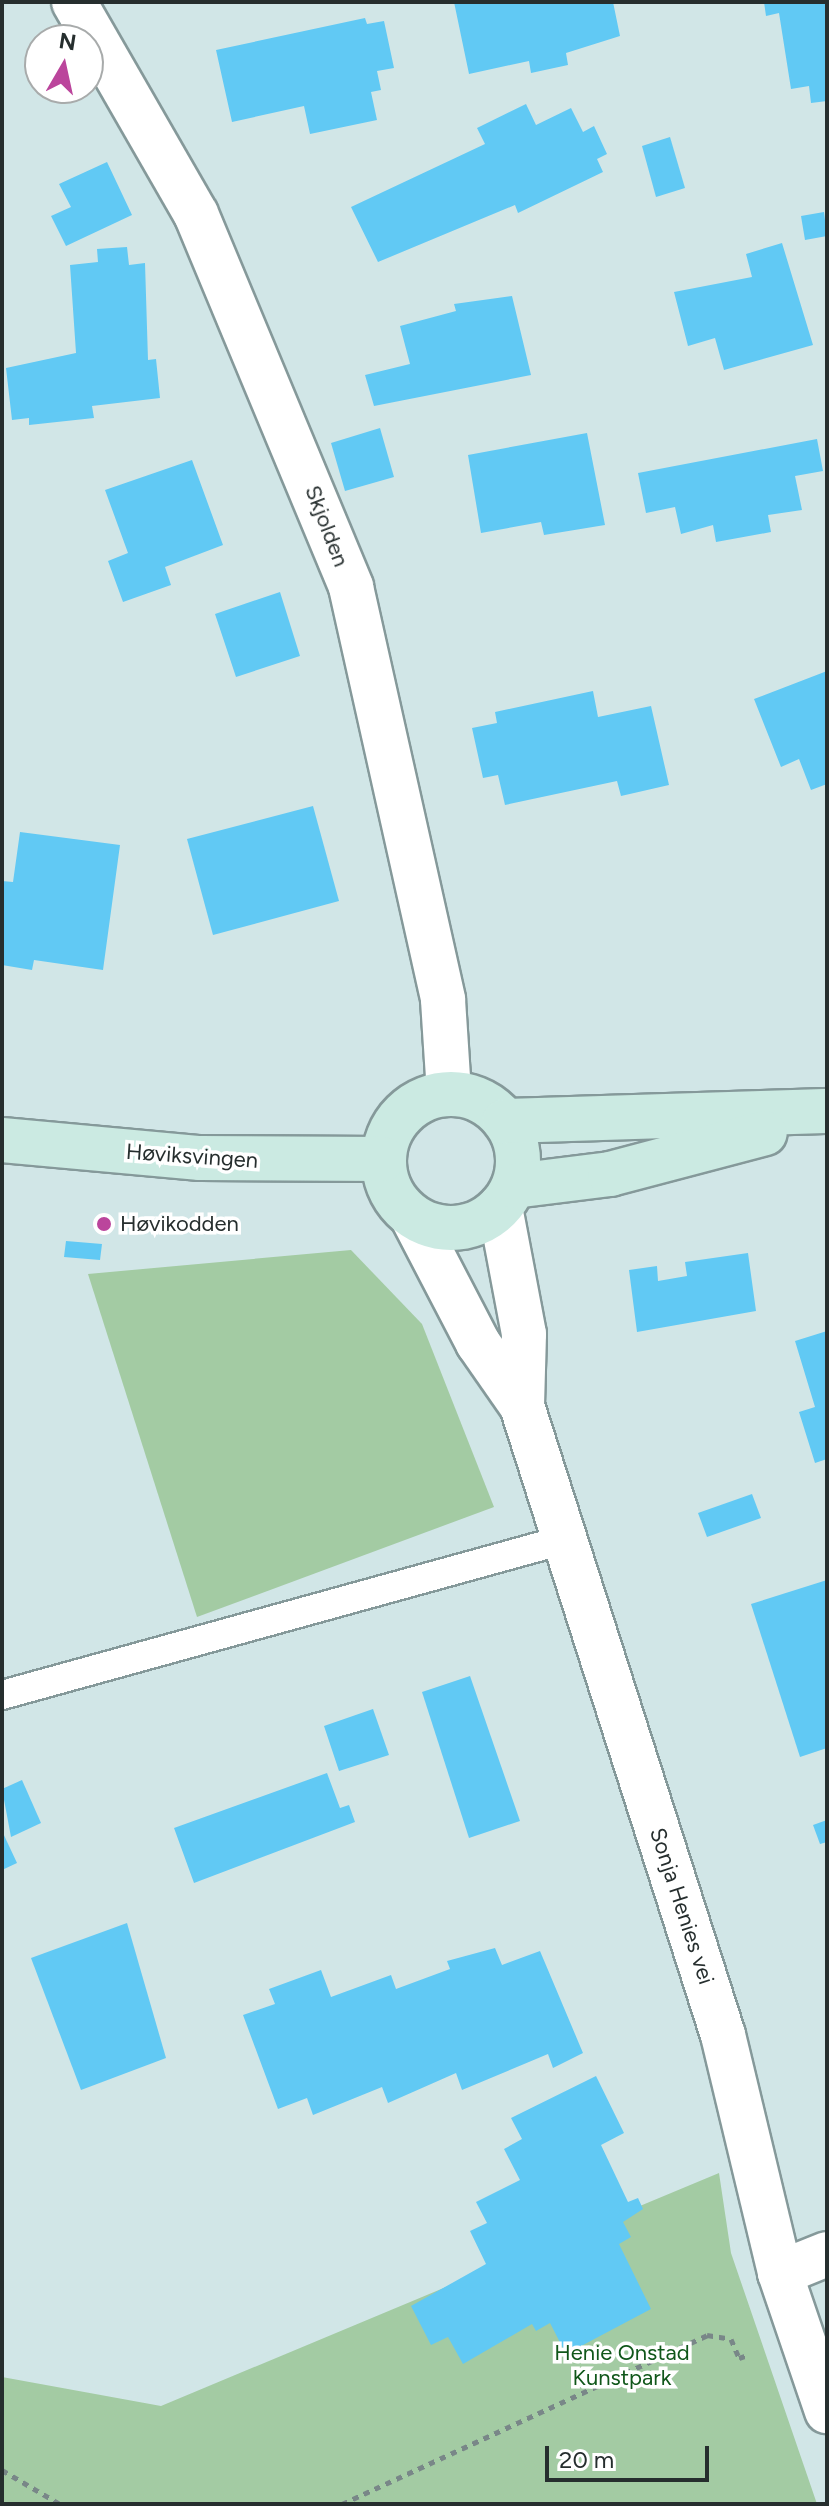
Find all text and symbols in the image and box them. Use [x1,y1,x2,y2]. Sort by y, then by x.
north arrow [24,24,104,104]
text: N [57,27,78,56]
street label: Skjolden [299,482,355,570]
street label: Høviksvingen [125,1138,259,1174]
place label: Høvikodden [120,1211,239,1237]
marker: Høvikodden [95,1215,113,1233]
street label: Sonja Henies vei [644,1824,720,1988]
park label: Henie Onstad Kunstpark [554,2339,690,2390]
scale bar [549,2430,713,2480]
text: 20 m [559,2445,614,2474]

